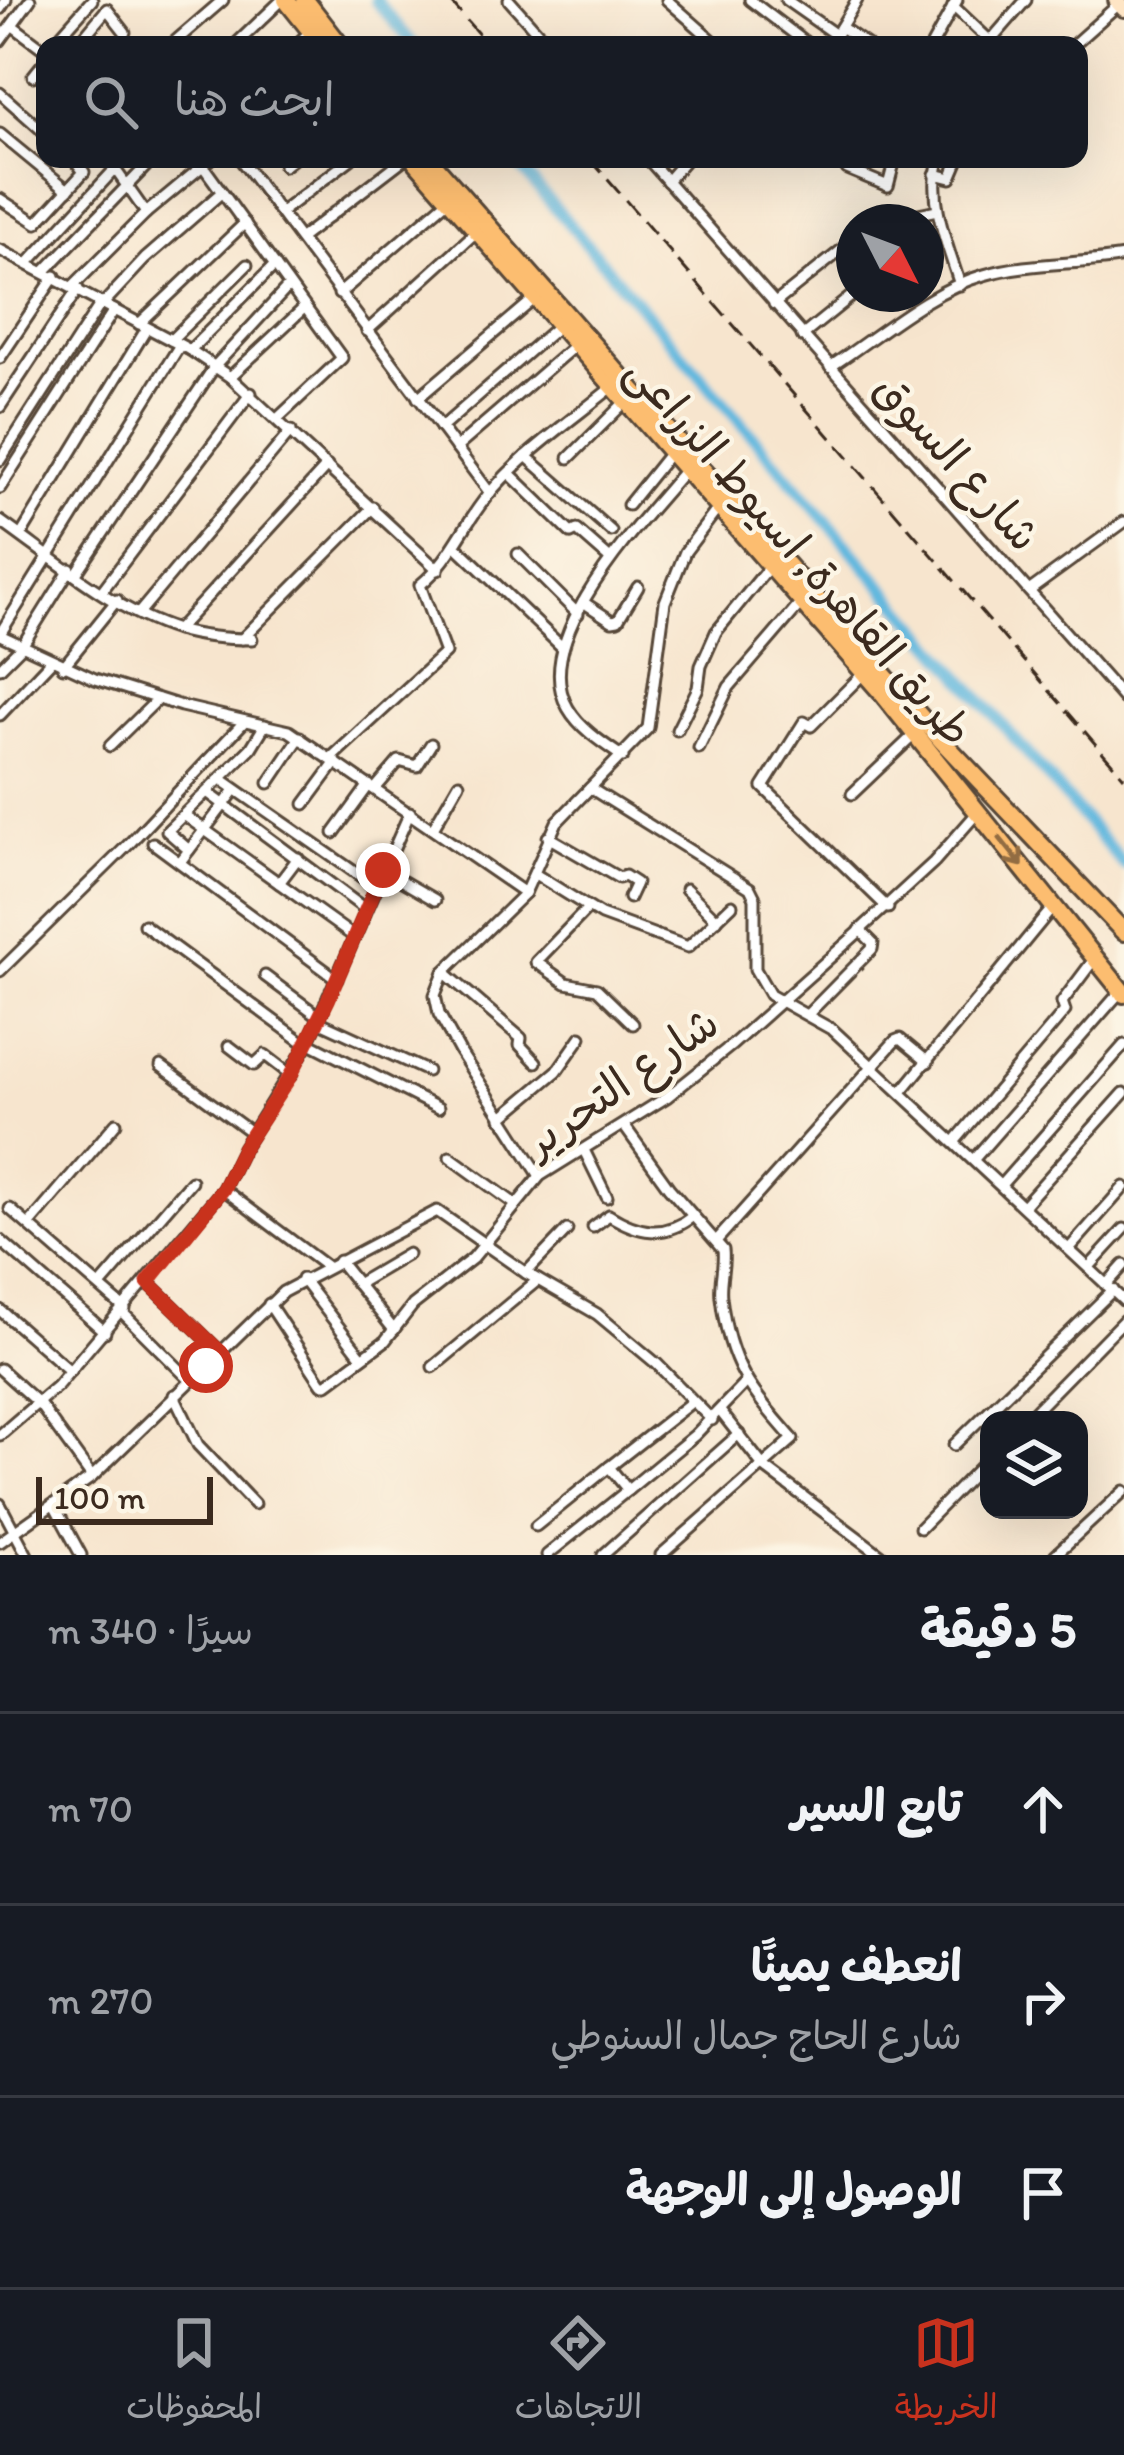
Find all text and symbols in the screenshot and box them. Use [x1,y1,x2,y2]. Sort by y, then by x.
search box [36,36,1088,168]
icon: search [78,69,144,135]
text: ابحث هنا [174,72,335,126]
north arrow [836,204,944,312]
street label: طريق القاهرة, اسيوط الزراعى [613,343,985,759]
street label: شارع السوق [860,360,1052,565]
one-way arrow [996,836,1024,867]
route end [356,843,410,897]
street label: شارع التحرير [510,995,731,1174]
route start [179,1339,233,1393]
map controls [980,1411,1088,1519]
button: layers [980,1411,1088,1519]
scale bar [36,1471,213,1524]
text: 100 m [54,1478,145,1517]
text: 5 دقيقة [920,1599,1076,1660]
text: سيرًا · 340 m [48,1607,253,1654]
icon: ahead [1010,1776,1076,1842]
text: تابع السير [792,1778,962,1832]
text: 70 m [48,1785,133,1832]
text: انعطف يمينًا [751,1938,962,1992]
icon: right [1010,1968,1076,2034]
text: 270 m [48,1977,153,2024]
text: شارع الحاج جمال السنوطي [550,2012,962,2059]
icon: arrive [1010,2160,1076,2226]
text: الوصول إلى الوجهة [625,2162,962,2216]
tab: المحفوظات [126,2310,262,2436]
tab: الاتجاهات [515,2310,642,2436]
tab: الخريطة [895,2310,998,2436]

